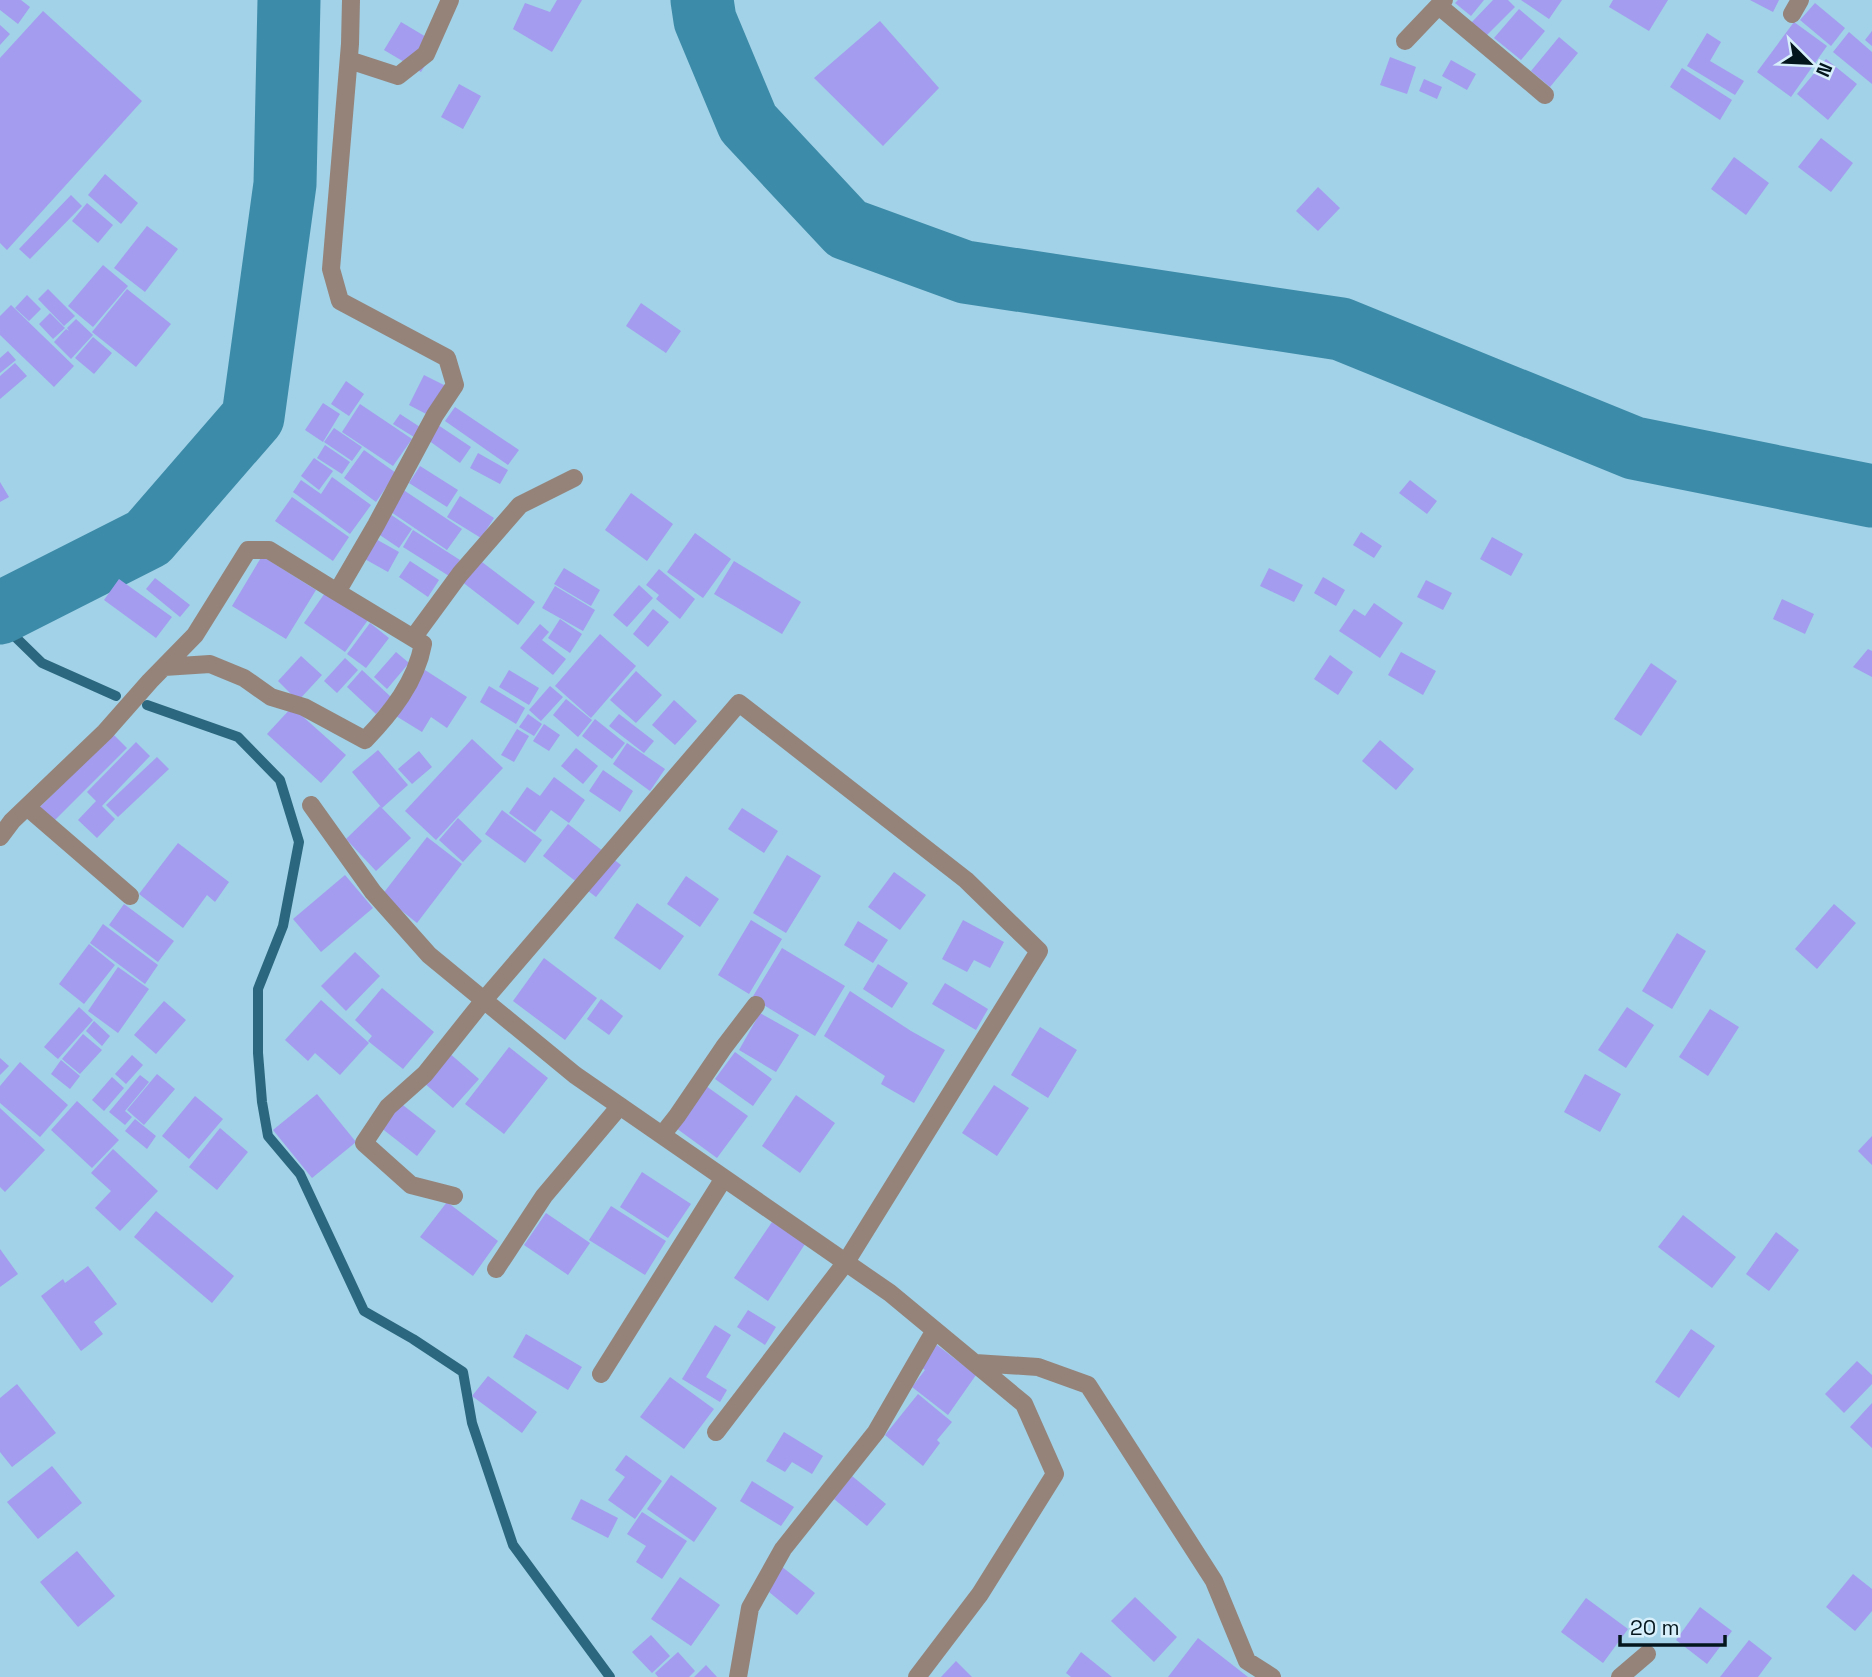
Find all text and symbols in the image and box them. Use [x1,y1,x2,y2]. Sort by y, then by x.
north arrow [1774,28,1844,98]
text: N [1810,59,1838,81]
scale bar [1620,1604,1725,1648]
text: 20 m [1630,1614,1680,1641]

